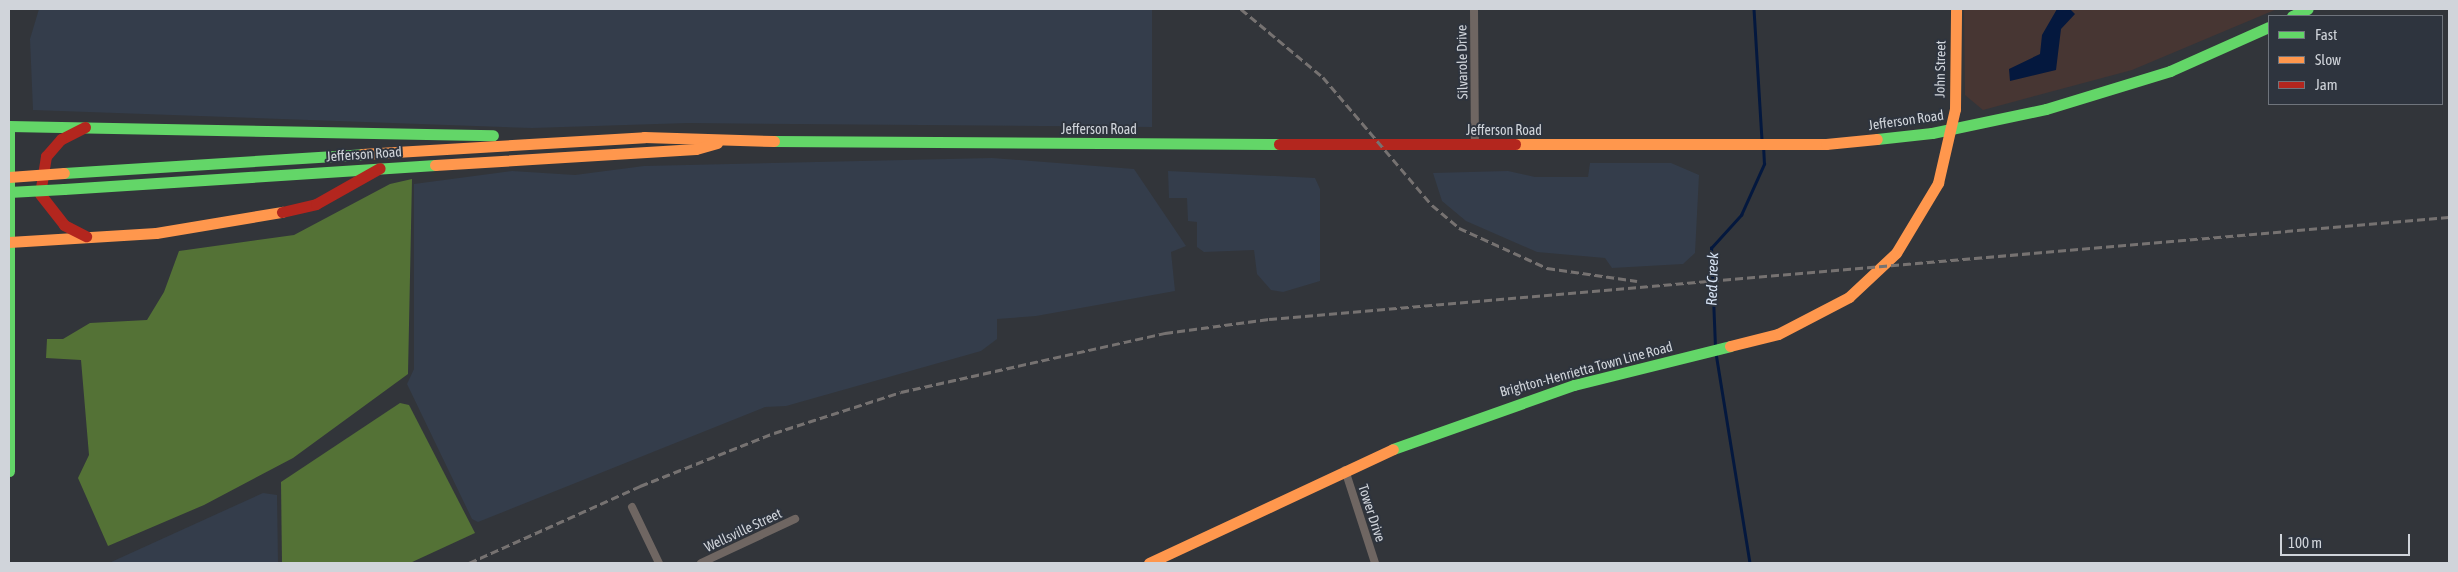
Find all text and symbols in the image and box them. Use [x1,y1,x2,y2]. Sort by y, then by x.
legend [2268,15,2443,105]
street label: Silvarole Drive [1453,25,1471,99]
text: Fast [2315,26,2337,43]
street label: John Street [1931,40,1949,98]
text: Slow [2315,51,2341,68]
text: Jam [2315,76,2338,93]
street label: Jefferson Road [1867,106,1945,134]
street label: Jefferson Road [1061,121,1137,137]
street label: Jefferson Road [1466,122,1542,138]
street label: Jefferson Road [326,143,402,165]
water label: Red Creek [1702,252,1722,306]
street label: Brighton-Henrietta Town Line Road [1498,338,1674,400]
street label: Tower Drive [1355,482,1389,544]
street label: Wellsville Street [702,505,784,555]
scale bar [2283,524,2413,556]
text: 100 m [2288,534,2322,551]

